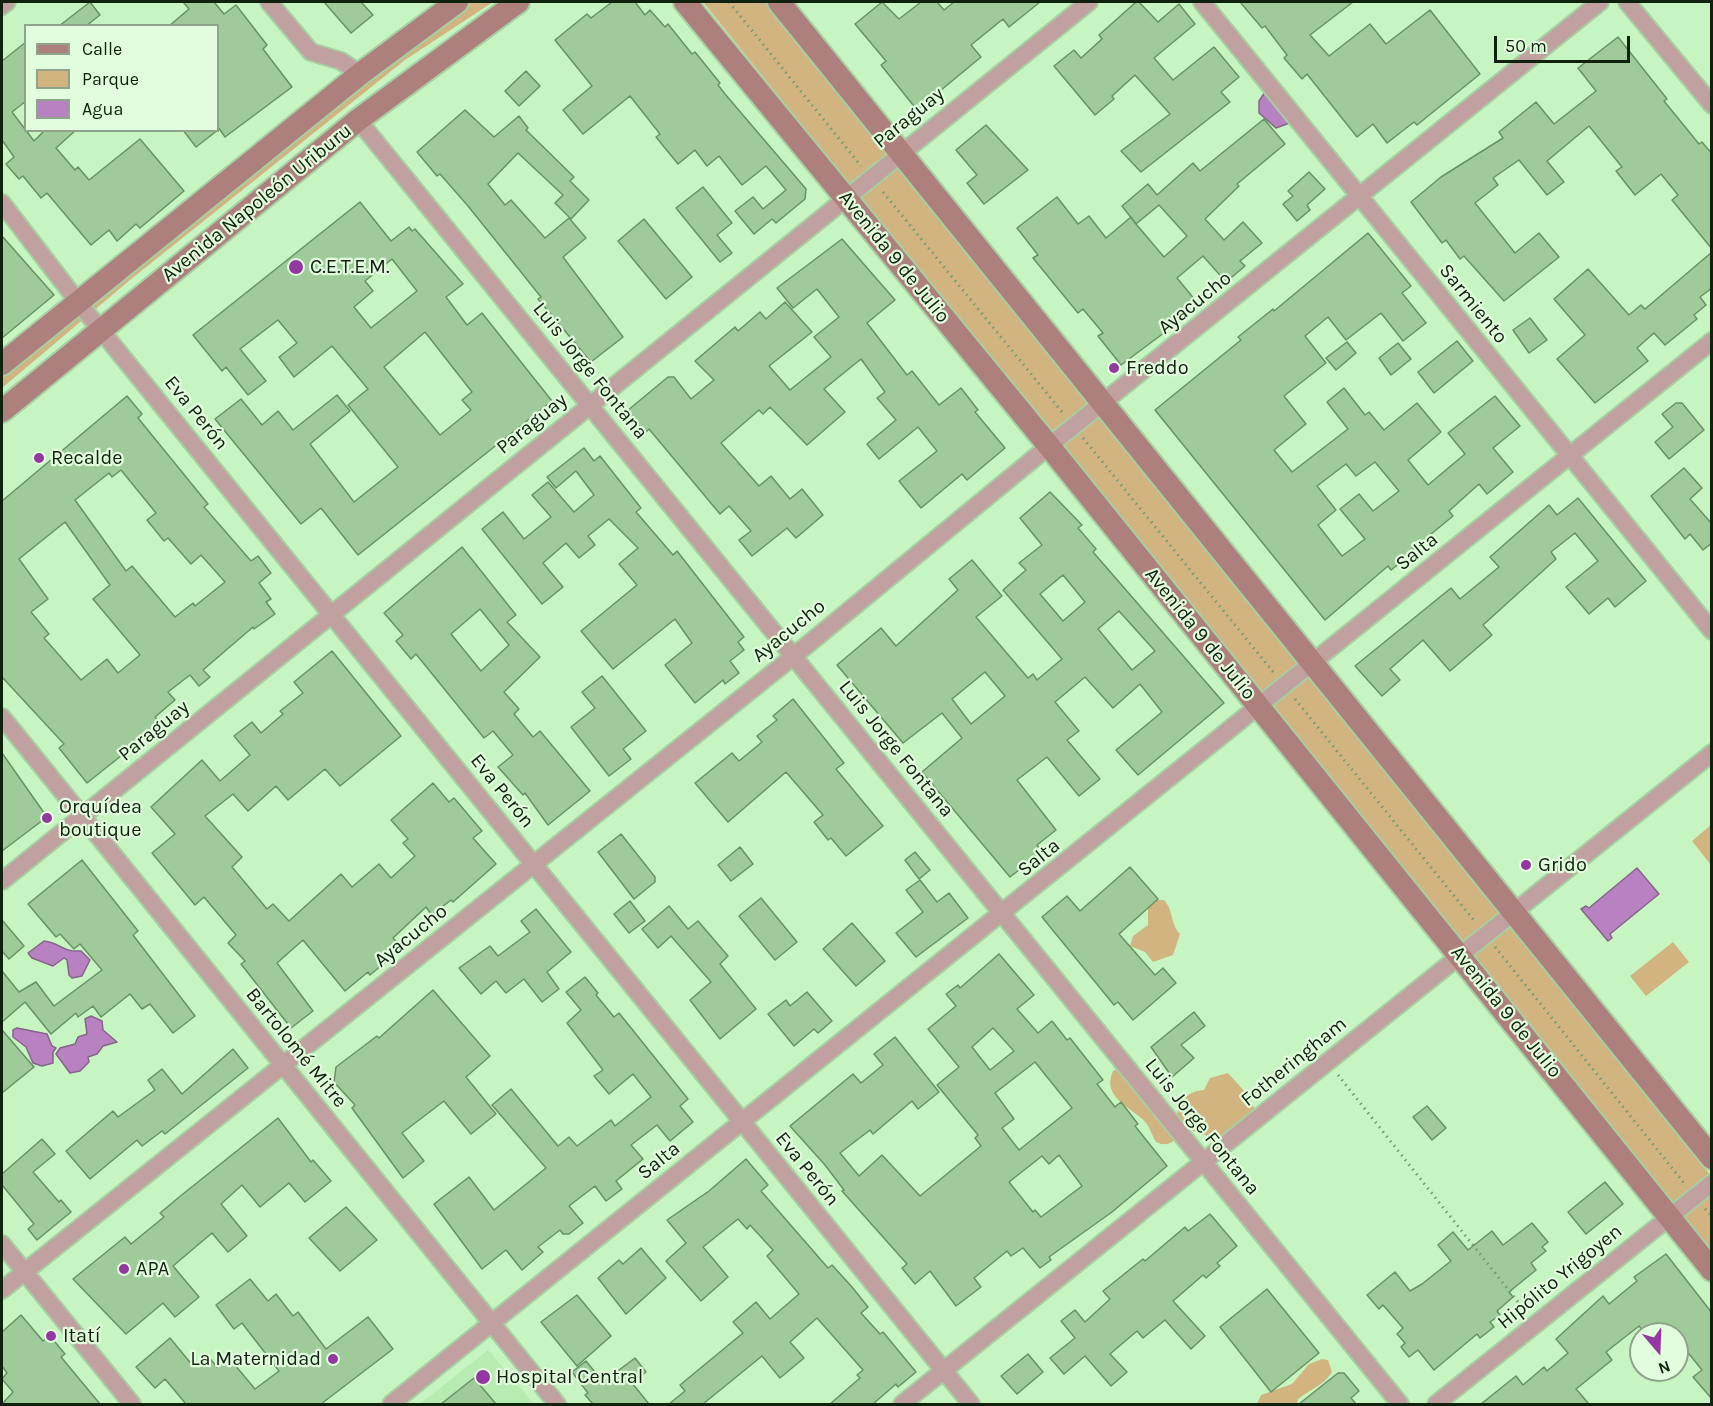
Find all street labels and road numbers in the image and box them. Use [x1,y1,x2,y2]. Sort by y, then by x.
street label: Paraguay [869,82,949,154]
street label: Avenida Napoleón Uriburu [157,119,357,287]
street label: Avenida 9 de Julio [833,186,955,328]
street label: Sarmiento [1434,259,1512,349]
street label: Ayacucho [1154,266,1236,340]
street label: Luis Jorge Fontana [527,298,653,444]
street label: Eva Perón [159,371,233,455]
street label: Paraguay [492,388,572,460]
street label: Salta [1391,528,1443,576]
street label: Avenida 9 de Julio [1139,563,1261,705]
street label: Ayacucho [748,594,830,668]
street label: Luis Jorge Fontana [833,676,959,822]
street label: Paraguay [114,695,194,767]
street label: Eva Perón [465,749,539,833]
street label: Salta [1013,834,1065,882]
street label: Ayacucho [370,899,452,973]
street label: Avenida 9 de Julio [1445,941,1567,1083]
street label: Bartolomé Mitre [240,983,352,1113]
street label: Fotheringham [1236,1012,1352,1112]
street label: Luis Jorge Fontana [1139,1054,1265,1200]
street label: Eva Perón [770,1127,844,1211]
street label: Salta [633,1137,685,1185]
street label: Hipólito Yrigoyen [1493,1219,1627,1335]

